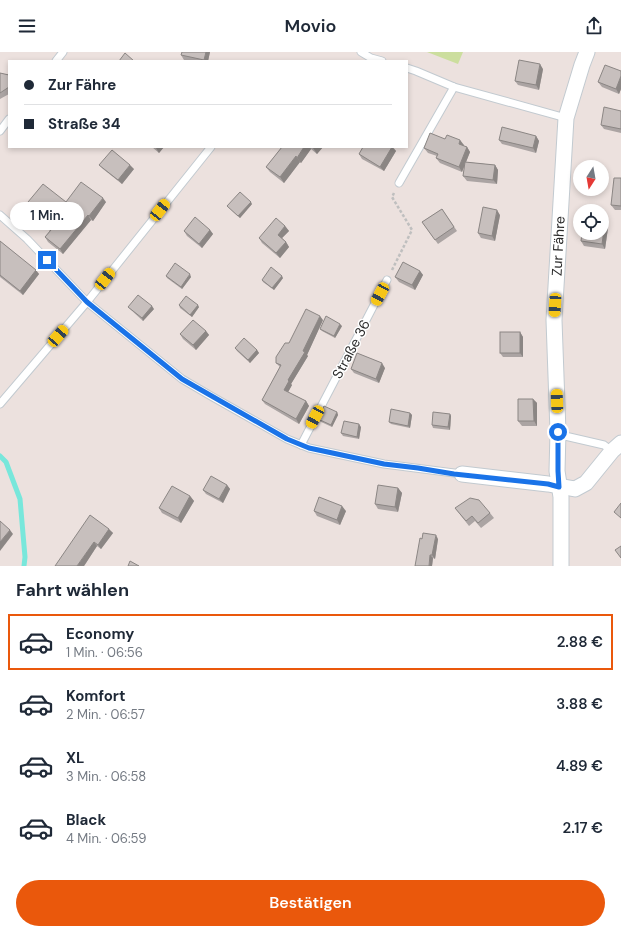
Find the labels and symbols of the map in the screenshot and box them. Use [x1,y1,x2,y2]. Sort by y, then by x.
north arrow [573,160,609,196]
car [148,197,172,223]
callout: 1 Min. [10,202,84,230]
street label: Zur Fähre [547,215,569,276]
route end [38,251,56,269]
car [93,266,117,292]
car [369,281,391,307]
car [548,293,562,317]
street label: Straße 36 [328,316,374,382]
car [46,323,70,349]
car [551,389,563,413]
car [304,404,326,430]
route start [549,423,567,441]

